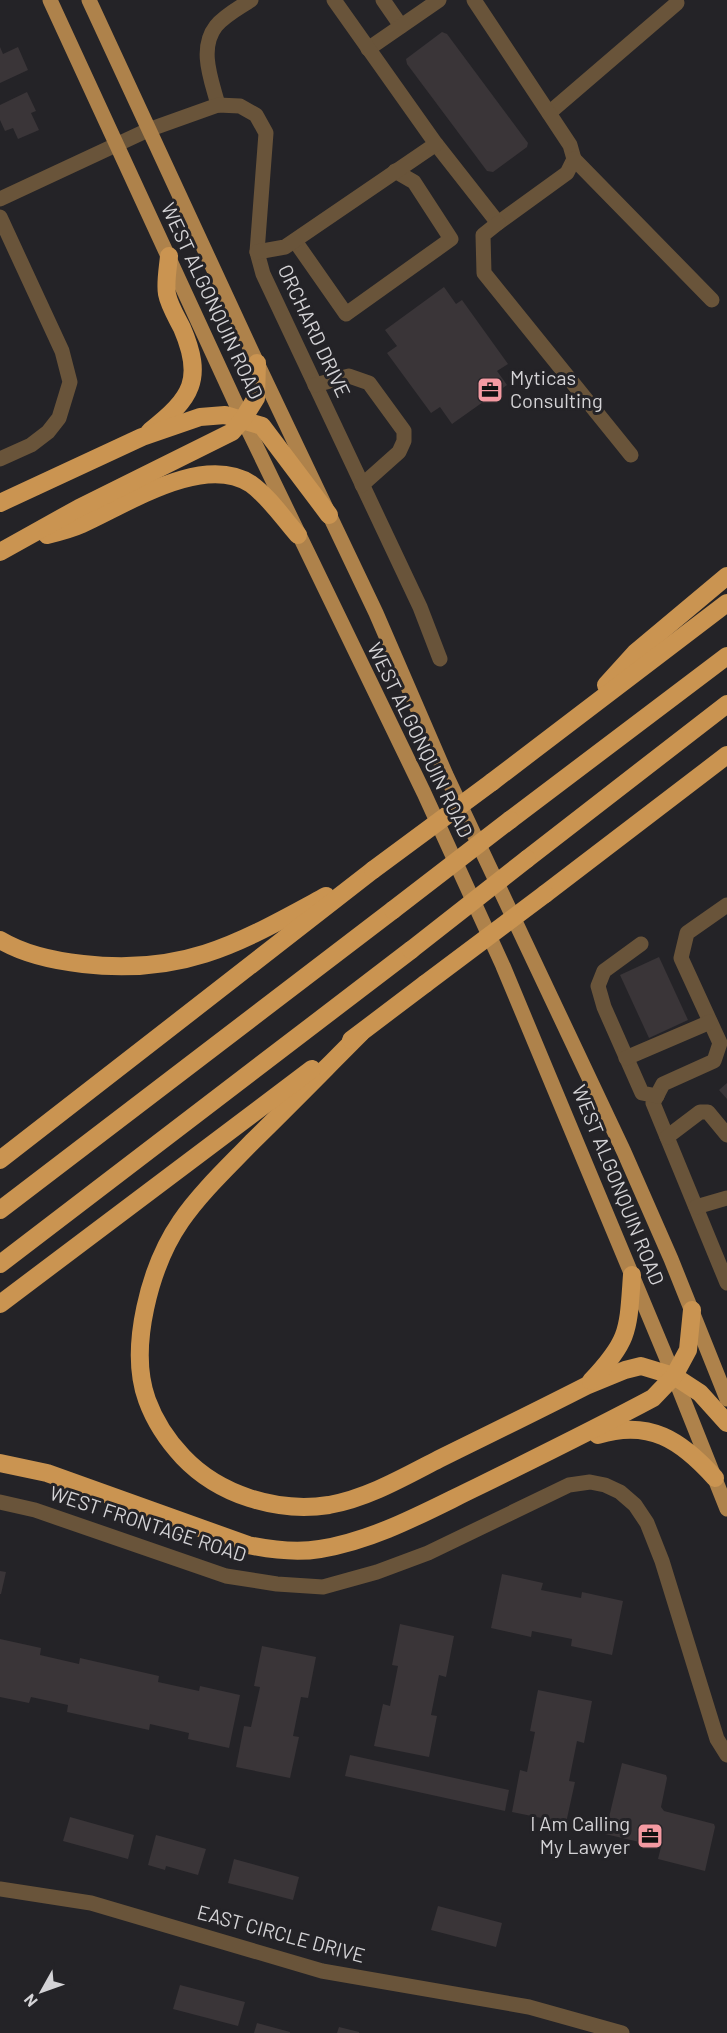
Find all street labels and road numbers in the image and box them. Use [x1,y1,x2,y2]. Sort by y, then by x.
street label: WEST ALGONQUIN ROAD [157,199,269,403]
street label: ORCHARD DRIVE [274,260,356,401]
street label: WEST ALGONQUIN ROAD [363,638,479,841]
street label: WEST ALGONQUIN ROAD [568,1081,670,1288]
street label: WEST FRONTAGE ROAD [47,1480,250,1566]
street label: EAST CIRCLE DRIVE [195,1899,368,1967]

